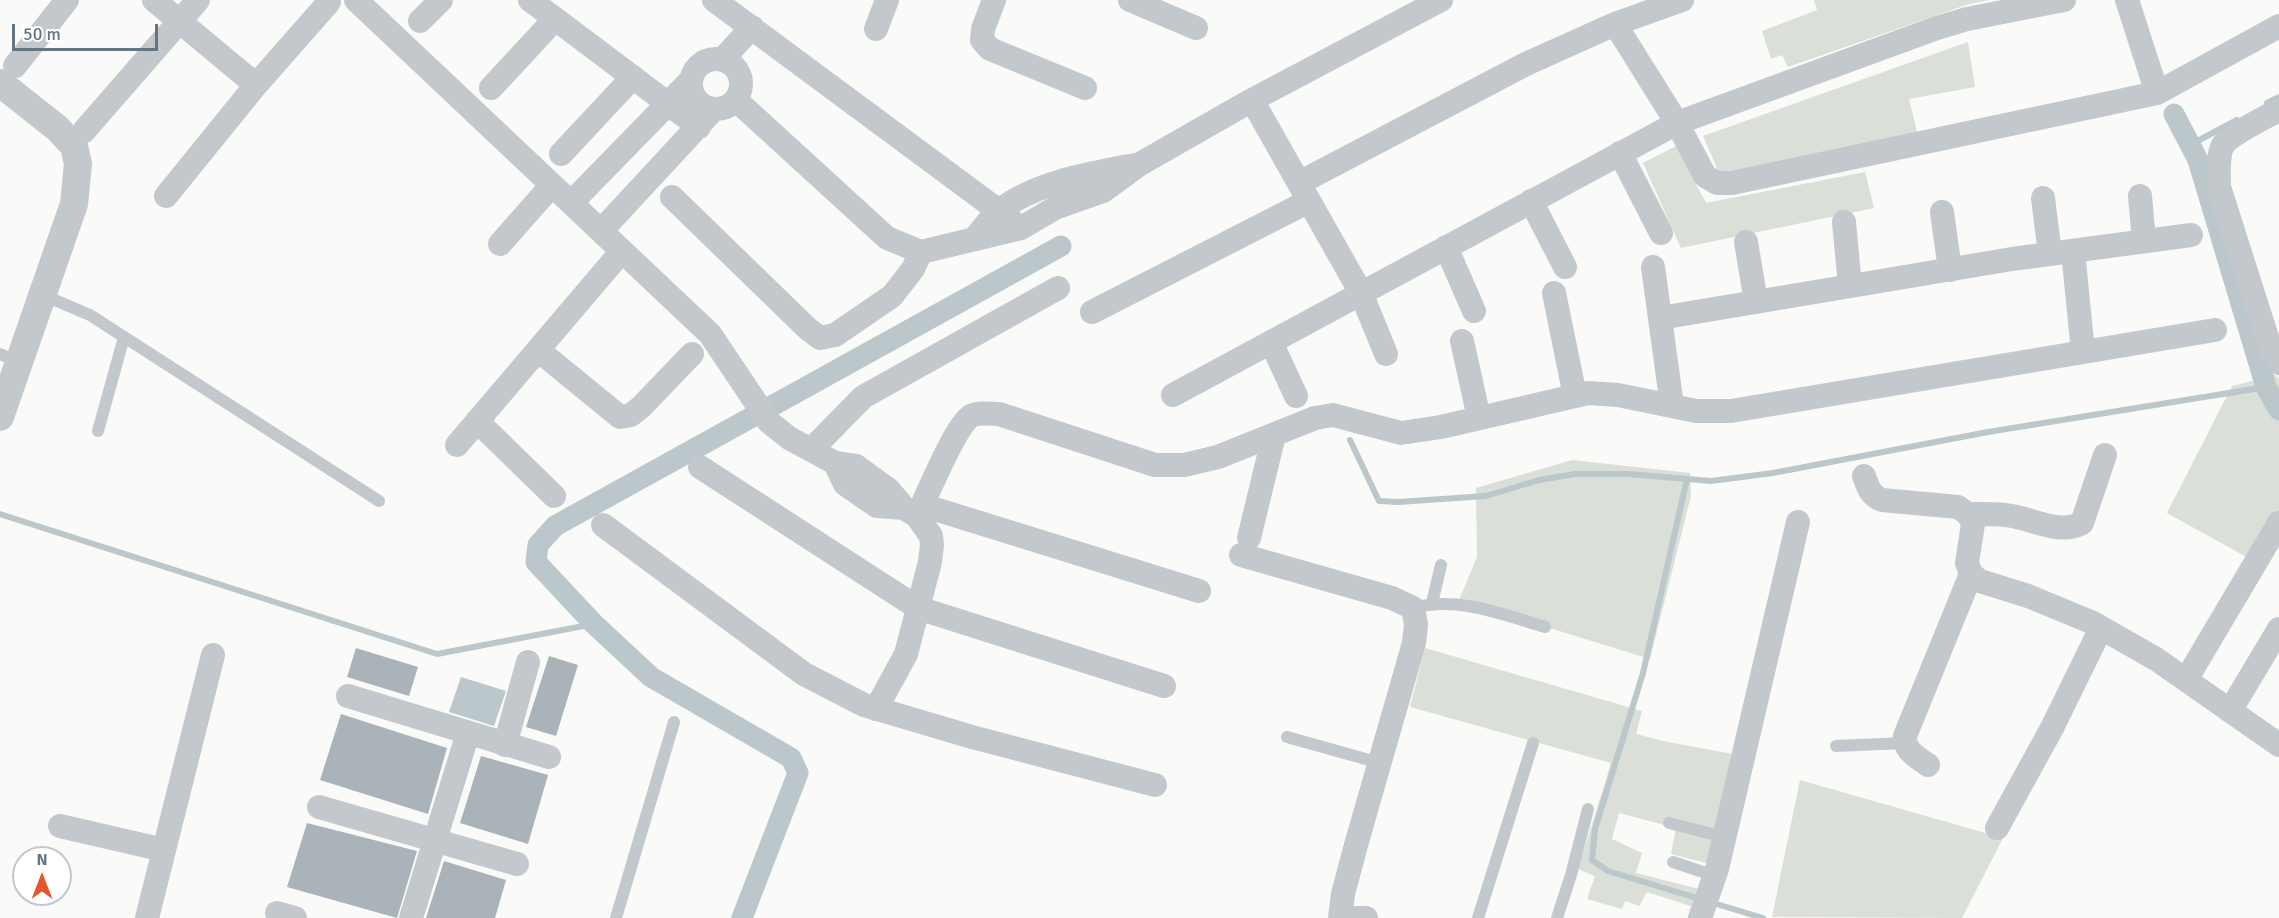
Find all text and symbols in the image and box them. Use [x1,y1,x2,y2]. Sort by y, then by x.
scale bar [15,12,160,50]
text: 50 m [23,23,61,45]
north arrow [12,846,72,906]
text: N [36,850,48,870]

